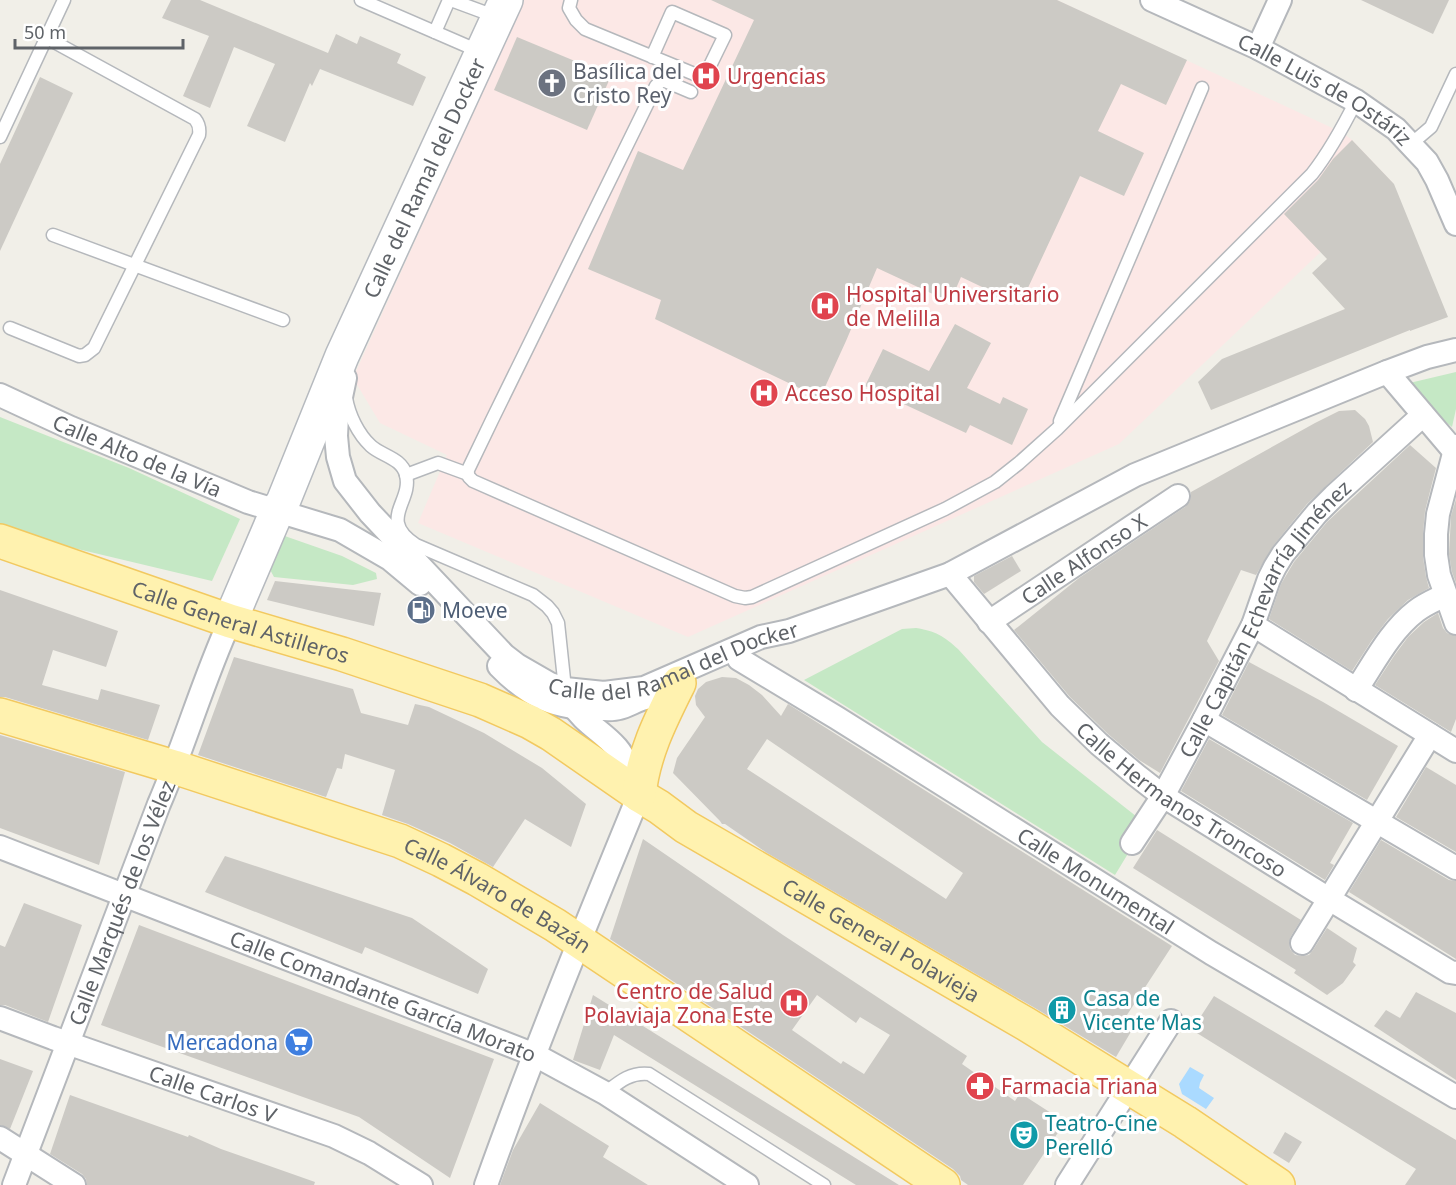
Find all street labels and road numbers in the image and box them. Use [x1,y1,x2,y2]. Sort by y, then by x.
street label: Calle Luis de Ostáriz [1234,27,1418,151]
street label: Calle del Ramal del Docker [357,53,492,303]
street label: Calle Alto de la Vía [48,407,226,503]
street label: Calle Capitán Echevarría Jiménez [1172,473,1357,763]
street label: Calle Alfonso X [1016,506,1153,611]
street label: Calle General Astilleros [128,574,353,669]
street label: Calle del Ramal del Docker [545,615,802,707]
street label: Calle Hermanos Troncoso [1070,716,1292,883]
street label: Calle Marqués de los Vélez [62,776,181,1029]
street label: Calle Monumental [1012,821,1180,940]
street label: Calle Álvaro de Bazán [399,831,597,959]
street label: Calle General Polavieja [777,872,985,1008]
street label: Calle Comandante García Morato [226,924,540,1068]
street label: Calle Carlos V [145,1059,281,1129]

